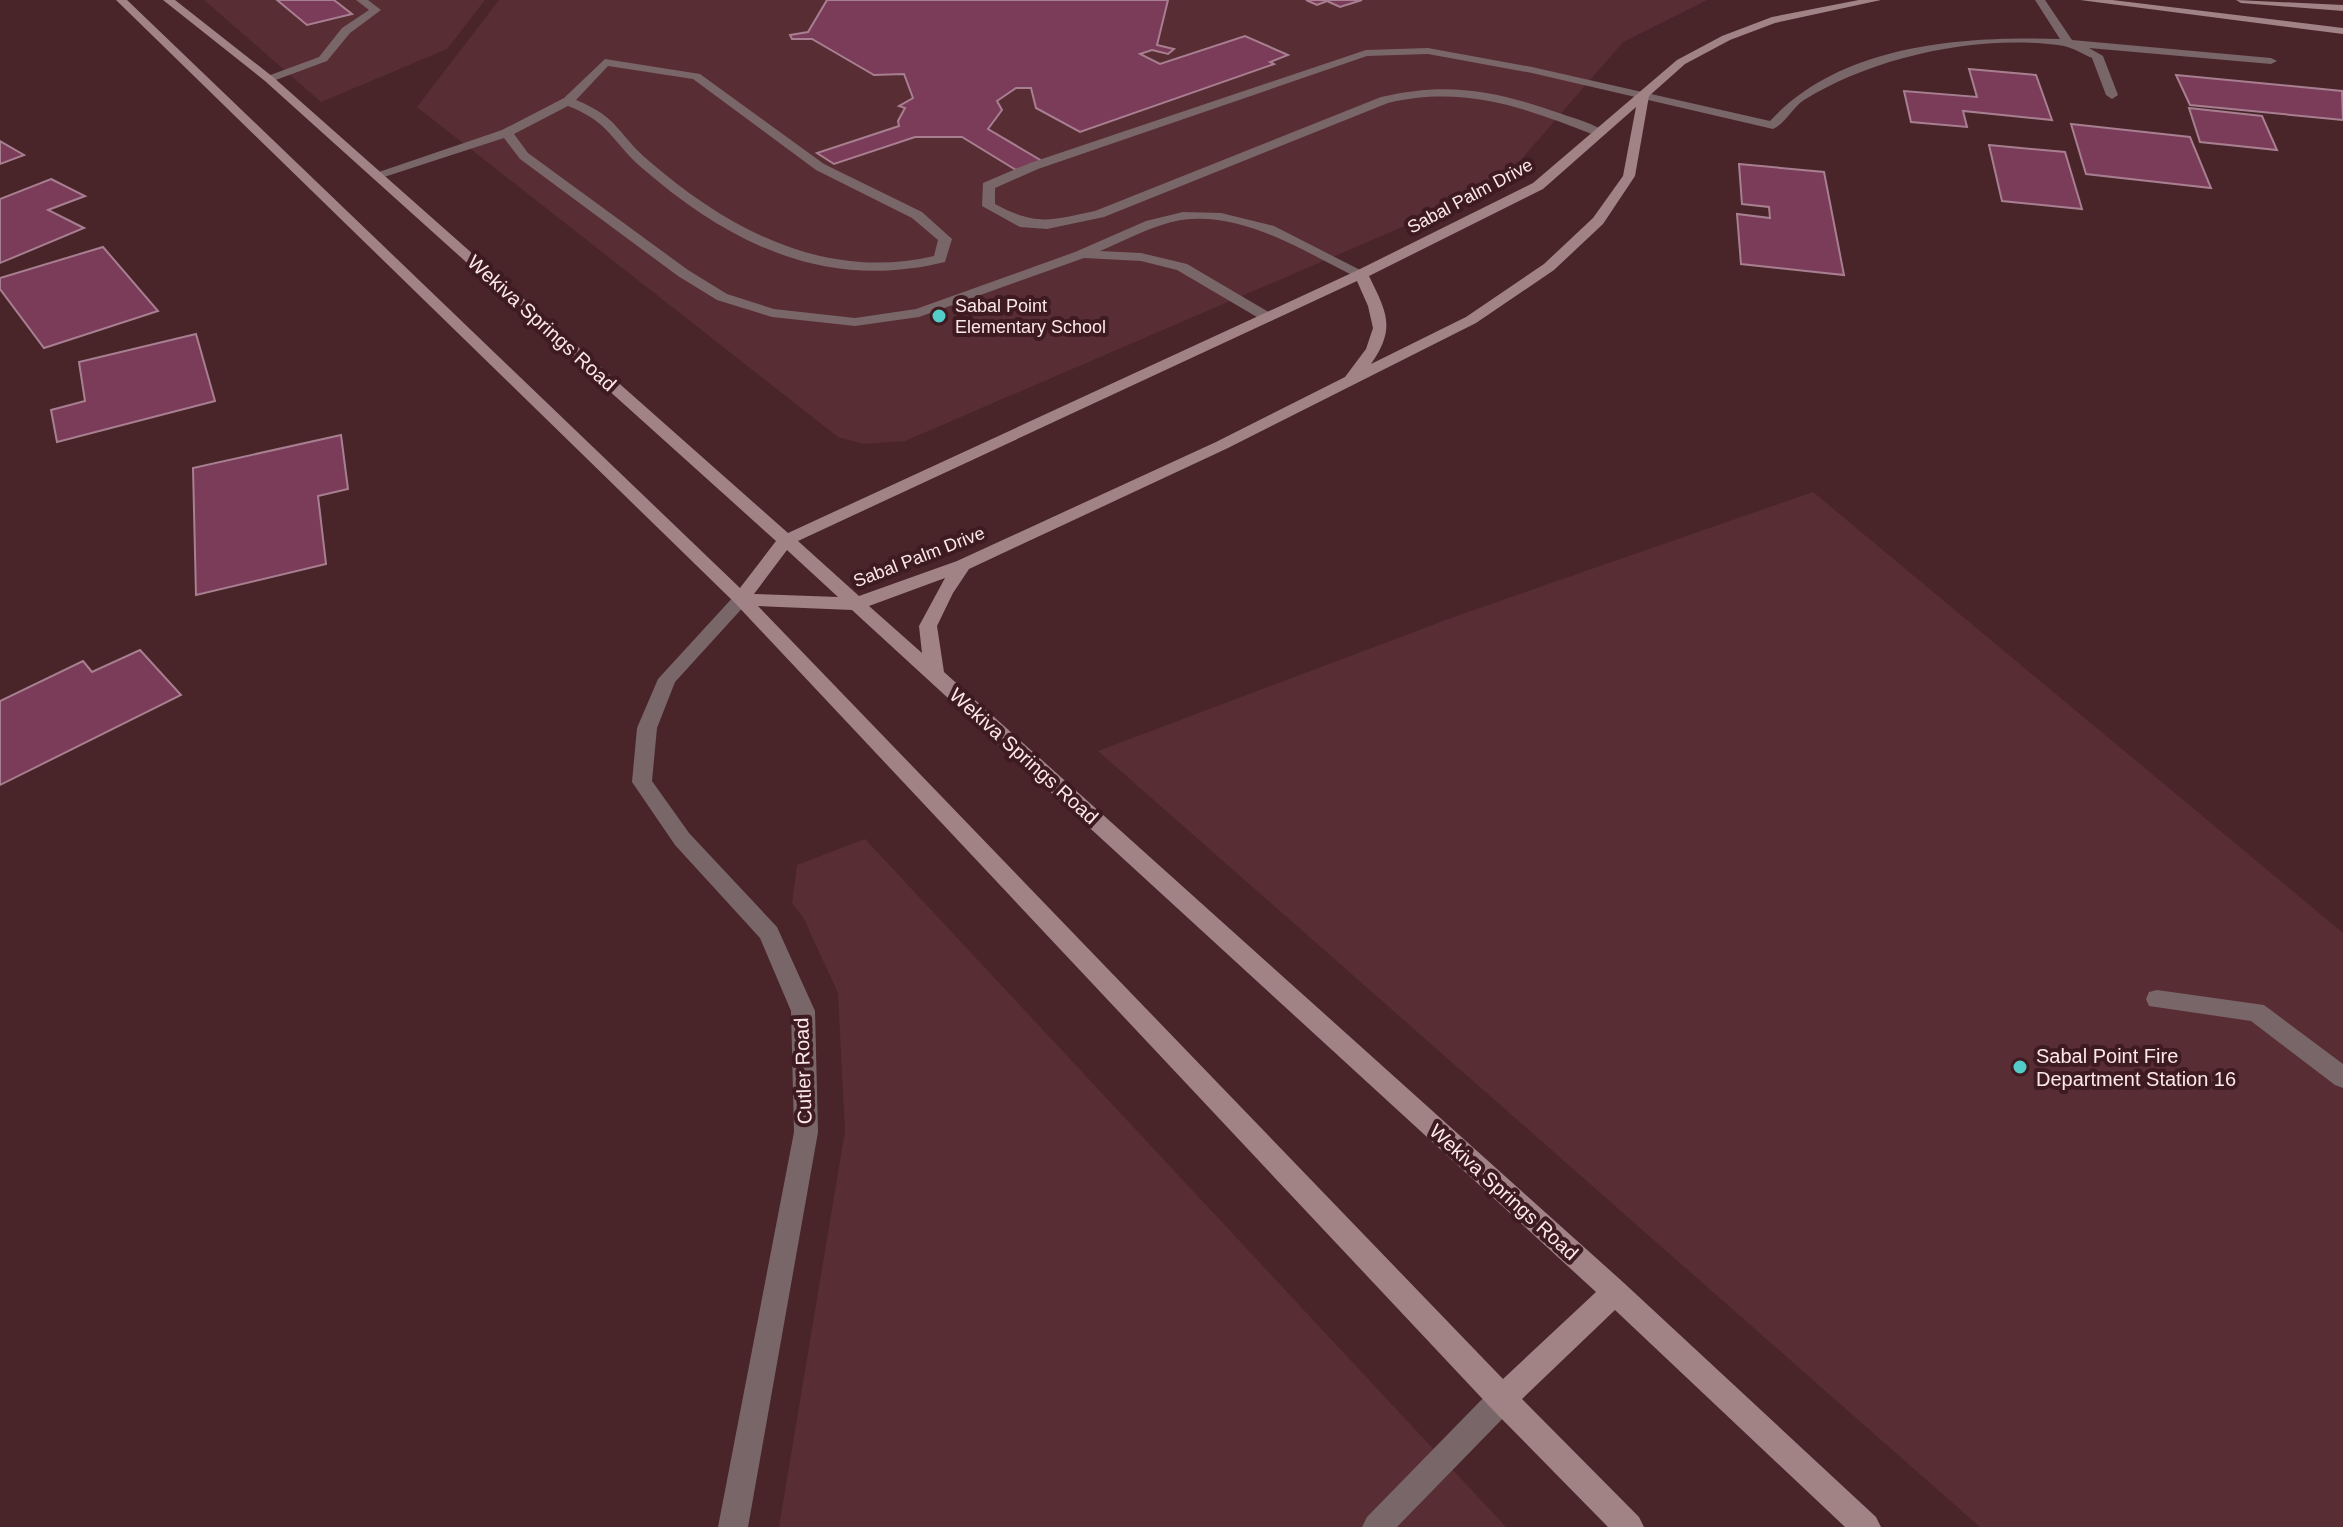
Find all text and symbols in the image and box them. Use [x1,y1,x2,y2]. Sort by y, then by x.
street label: Sabal Palm Drive [1404,155,1536,237]
street label: Wekiva Springs Road [463,251,621,395]
place label: Sabal Point Elementary School [955,296,1106,337]
marker: Sabal Point Elementary School [930,307,948,325]
street label: Sabal Palm Drive [851,523,987,591]
street label: Wekiva Springs Road [945,684,1103,828]
street label: Cutler Road [790,1017,816,1125]
place label: Sabal Point Fire Department Station 16 [2036,1045,2236,1090]
marker: Sabal Point Fire Department Station 16 [2011,1058,2029,1076]
street label: Wekiva Springs Road [1425,1120,1583,1264]

